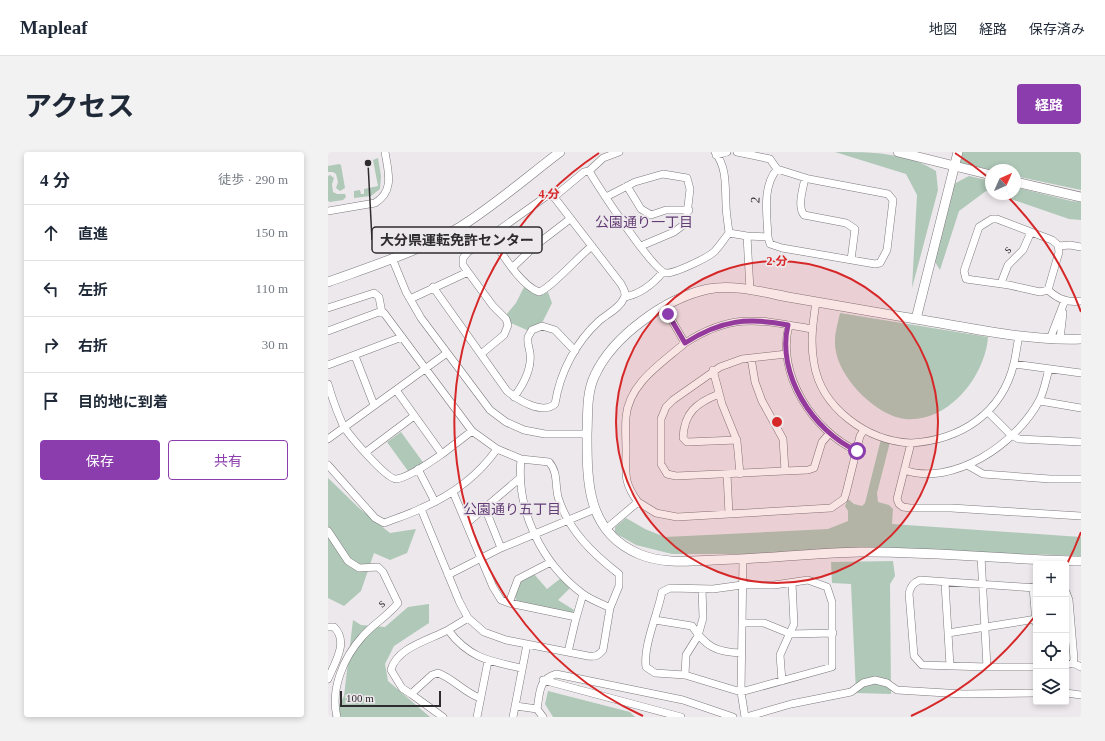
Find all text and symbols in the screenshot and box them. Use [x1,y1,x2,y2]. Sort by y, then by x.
text: Mapleaf [20,17,88,38]
text: 地図 [929,22,957,37]
text: 経路 [979,22,1007,37]
text: 保存済み [1029,22,1085,37]
button: 経路 [1017,84,1081,124]
text: アクセス [24,91,135,122]
north arrow [985,164,1021,200]
text: 4 分 [40,171,70,190]
text: 徒歩 · 290 m [218,172,288,187]
text: 4 分 [538,187,560,201]
street label: 2 [747,196,763,204]
district label: 公園通り一丁目 [595,215,693,230]
icon: ahead [40,222,62,244]
text: 150 m [255,225,288,240]
text: 直進 [78,226,108,242]
callout: 大分県運転免許センター [372,227,542,253]
text: 大分県運転免許センター [380,233,534,248]
street label: s [1000,242,1014,256]
text: 2 分 [766,254,788,268]
icon: left [40,278,62,300]
text: 110 m [256,281,288,296]
text: 左折 [78,282,108,298]
route end [659,305,677,323]
icon: right [40,334,62,356]
text: 30 m [262,337,288,352]
text: 右折 [78,338,108,354]
icon: arrive [40,390,62,412]
text: 目的地に到着 [78,394,168,410]
centre of rings [770,415,784,429]
button: 保存 [40,440,160,480]
button: 共有 [168,440,288,480]
route start [848,442,866,460]
district label: 公園通り五丁目 [463,502,561,517]
map controls [1033,561,1069,705]
button: + [1033,561,1069,597]
street label: s [374,596,388,610]
button: − [1033,597,1069,633]
button: locate [1033,633,1069,669]
button: layers [1033,669,1069,705]
scale bar [340,689,441,708]
text: 100 m [346,692,374,704]

